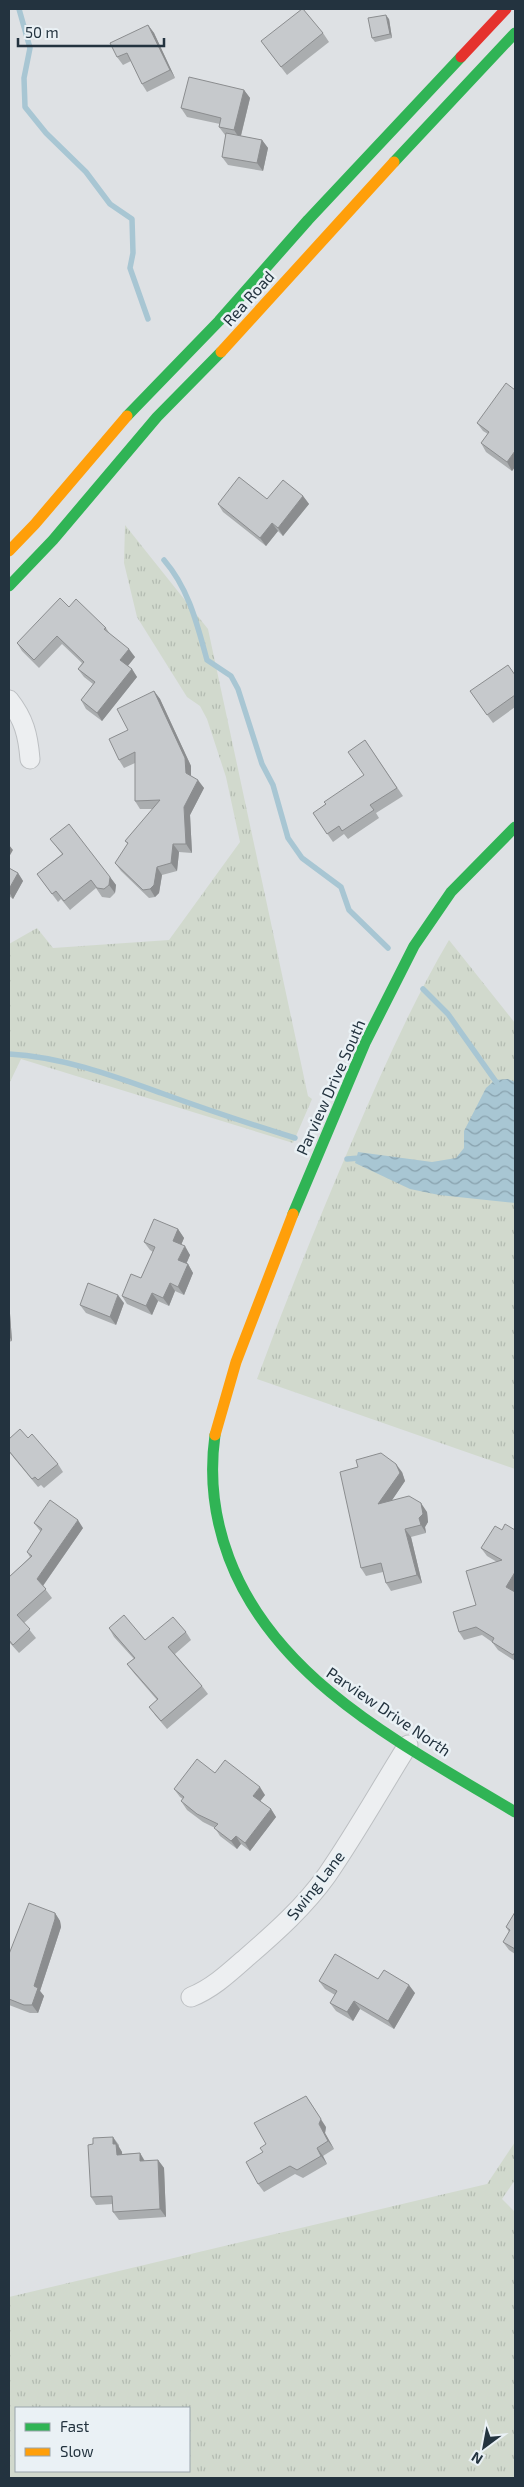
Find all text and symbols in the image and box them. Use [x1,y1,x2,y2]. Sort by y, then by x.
scale bar [18,15,164,47]
text: 50 m [25,23,59,41]
street label: Rea Road [218,267,278,329]
street label: Parview Drive South [292,1016,368,1158]
street label: Parview Drive North [323,1662,455,1760]
street label: Swing Lane [282,1847,348,1923]
legend [15,2407,190,2472]
text: Fast [60,2417,90,2435]
north arrow [459,2422,509,2472]
text: Slow [60,2442,94,2460]
text: N [468,2449,486,2468]

